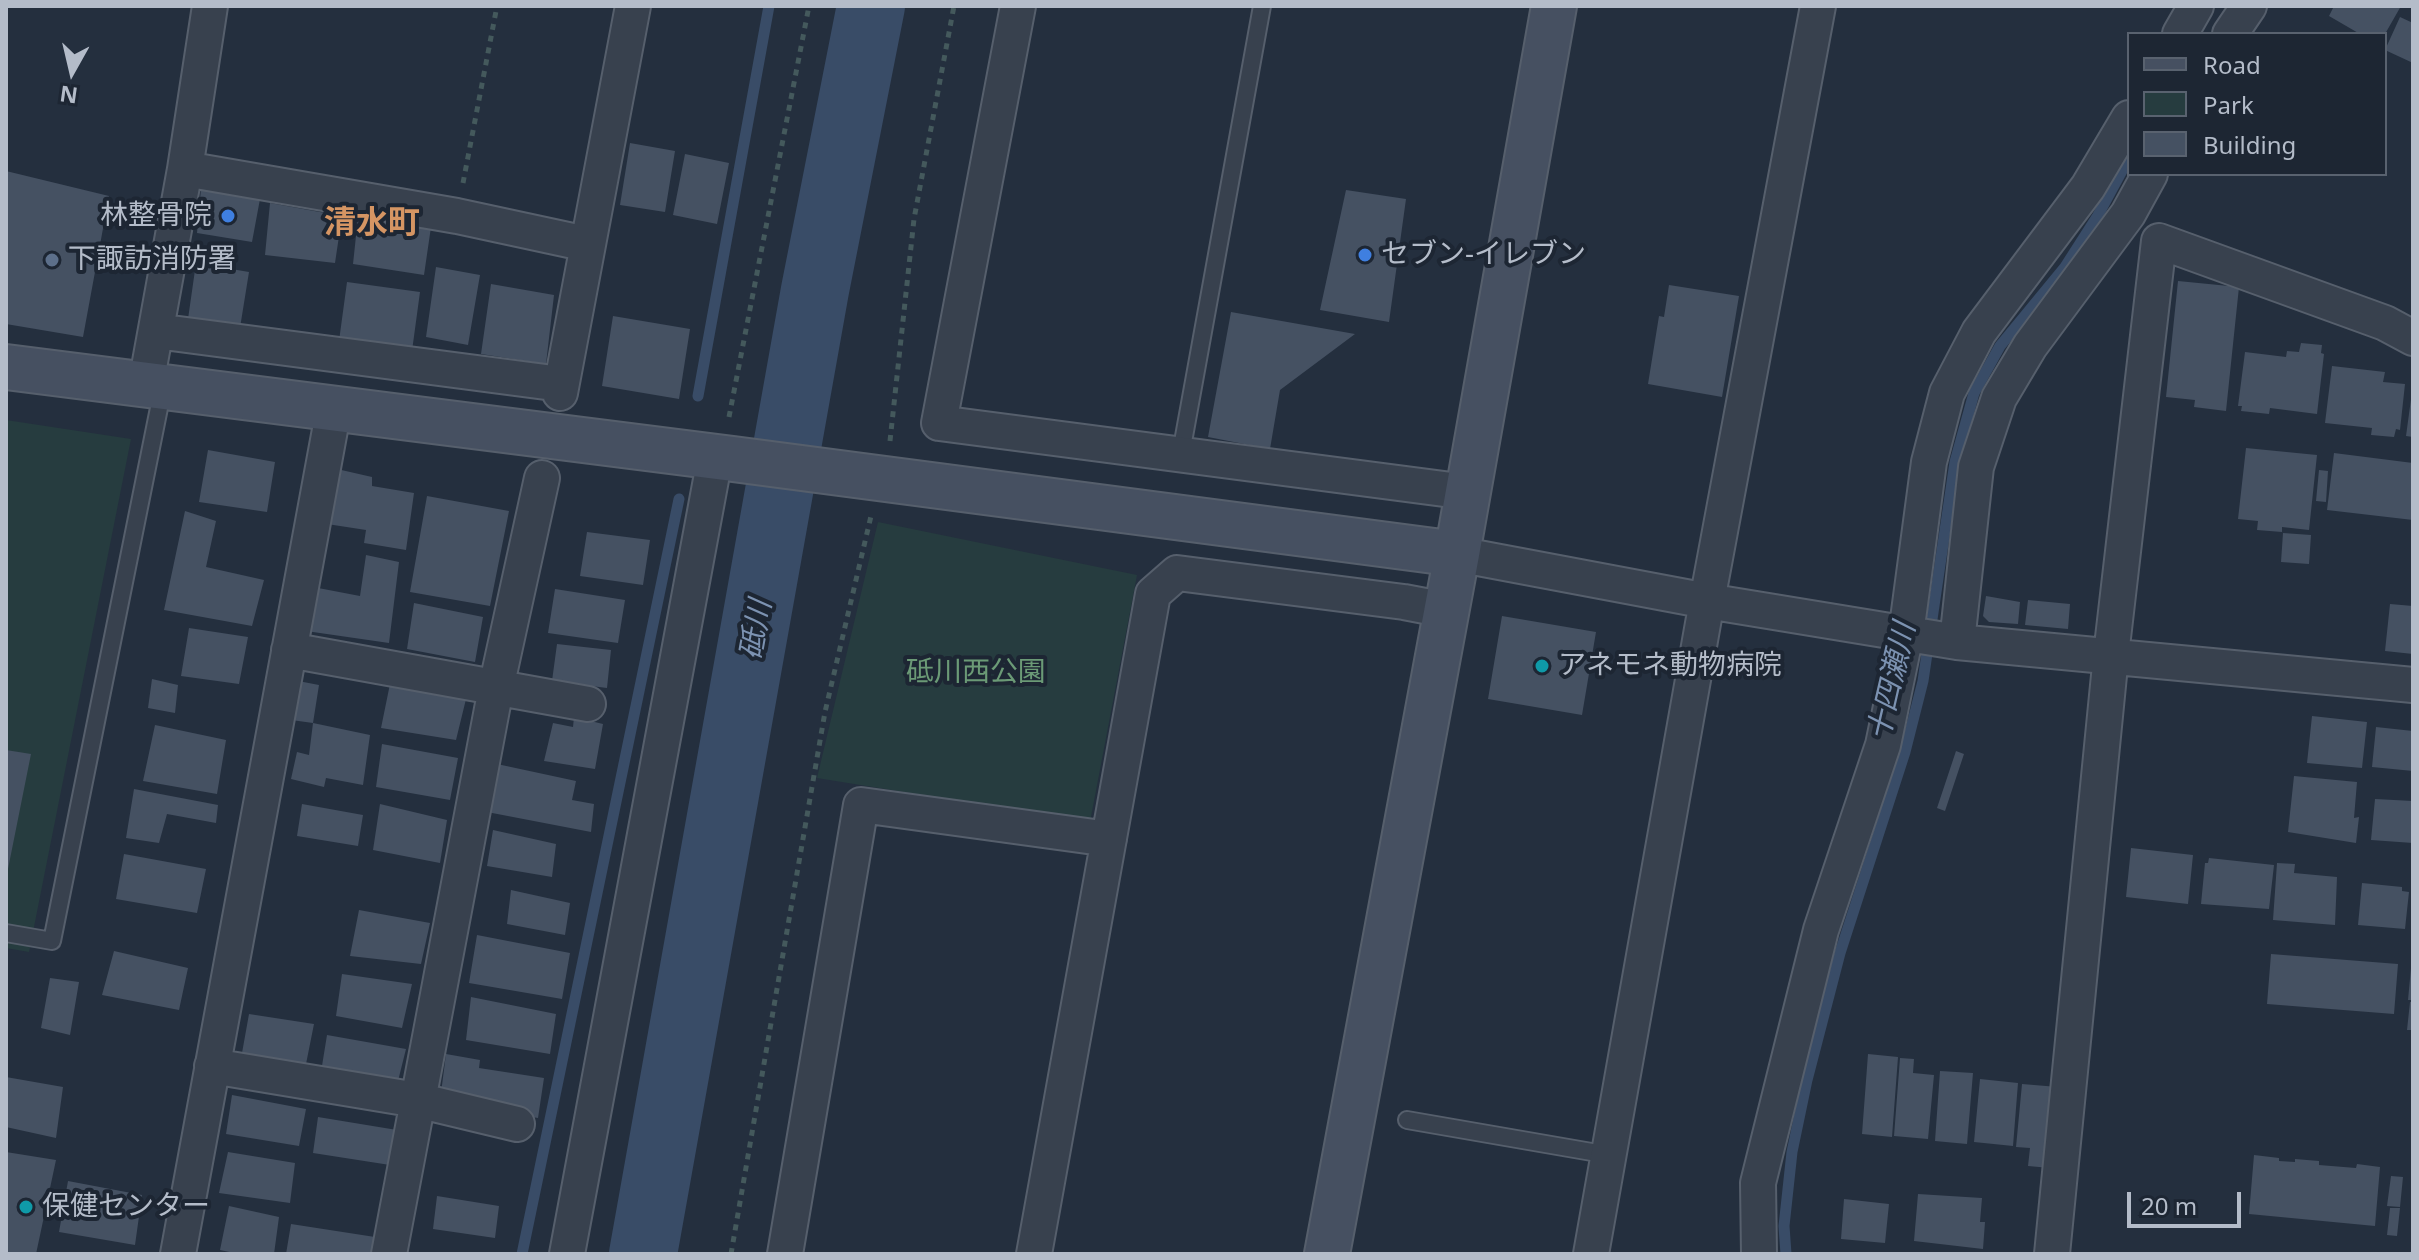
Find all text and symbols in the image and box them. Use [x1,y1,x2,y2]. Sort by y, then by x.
north arrow [32,32,112,112]
legend [2127,32,2387,176]
text: Road [2203,48,2261,81]
text: N [58,80,80,112]
text: Park [2203,88,2254,121]
text: Building [2203,128,2296,161]
place label: 林整骨院 [100,199,212,233]
district label: 清水町 [324,205,420,243]
marker: 林整骨院 [219,207,237,225]
place label: セブン-イレブン [1381,238,1586,272]
place label: 下諏訪消防署 [68,243,236,277]
marker: セブン-イレブン [1356,246,1374,264]
marker: 下諏訪消防署 [43,251,61,269]
water label: 砥川 [734,597,780,663]
water label: 十四瀬川 [1862,619,1924,745]
place label: アネモネ動物病院 [1558,649,1782,683]
park label: 砥川西公園 [906,656,1046,690]
marker: アネモネ動物病院 [1533,657,1551,675]
scale bar [2131,1176,2245,1226]
text: 20 m [2141,1189,2197,1222]
place label: 保健センター [42,1190,210,1224]
marker: 保健センター [17,1198,35,1216]

